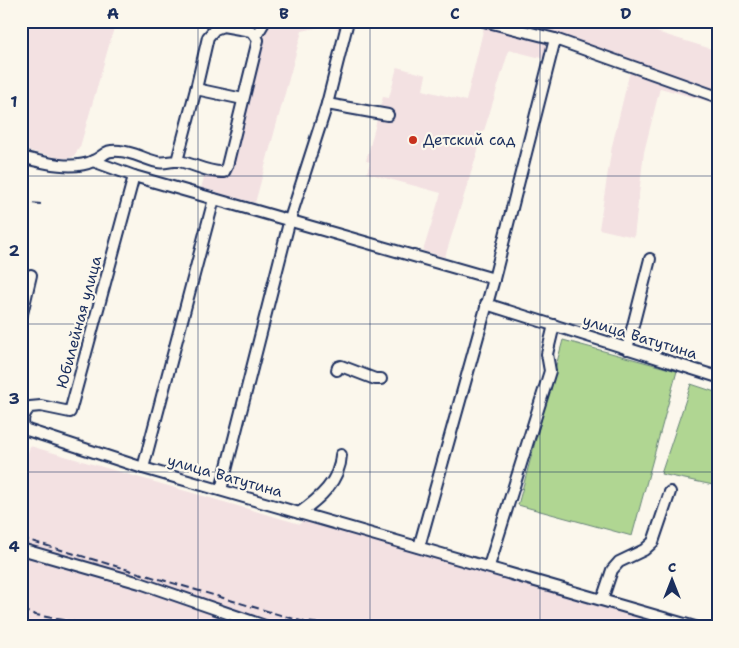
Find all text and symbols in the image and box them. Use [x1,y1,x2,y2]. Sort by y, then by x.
text: A [107,3,119,24]
text: B [279,3,289,24]
text: C [450,3,460,24]
text: D [620,3,632,24]
text: 1 [10,91,18,112]
place label: Детский сад [423,130,516,150]
marker: Детский сад [407,134,419,146]
text: 2 [8,240,20,261]
street label: Юбилейная улица [52,253,106,390]
street label: улица Ватутина [580,310,700,364]
text: 3 [8,388,20,409]
street label: улица Ватутина [165,450,286,502]
text: 4 [8,536,20,557]
north arrow [646,556,696,606]
text: С [668,558,676,576]

